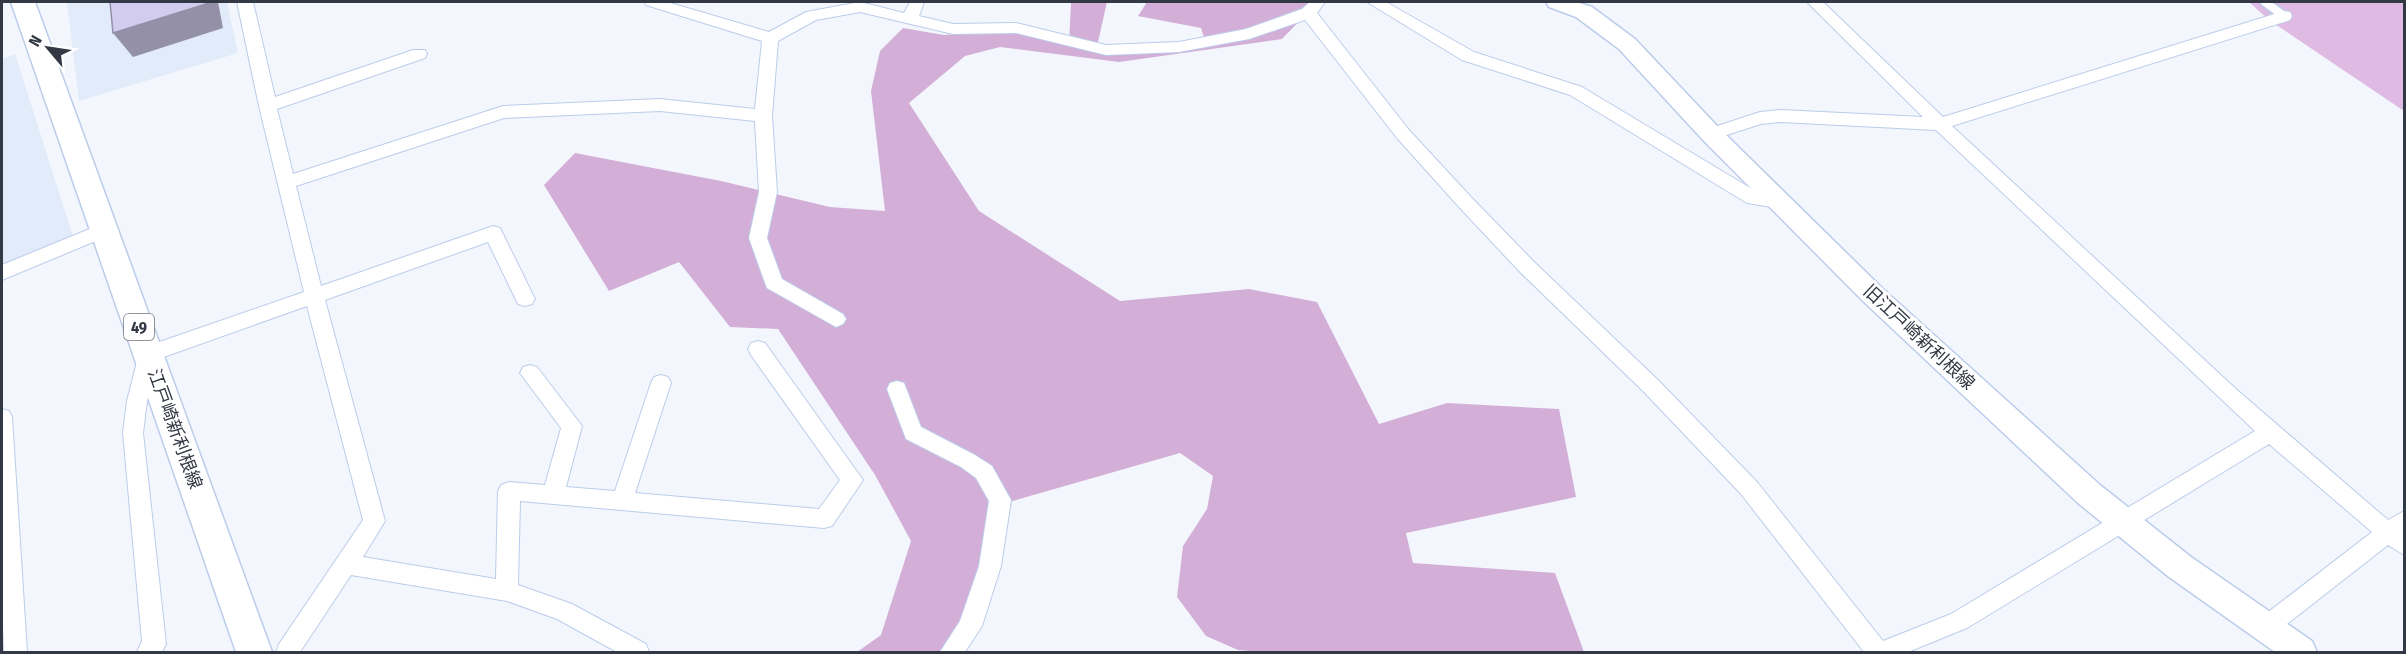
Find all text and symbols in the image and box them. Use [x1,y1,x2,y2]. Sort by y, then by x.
north arrow [18,18,78,78]
text: N [25,32,46,50]
street label: 旧江戸崎新利根線 [1859,280,1979,394]
road number: 49 [124,314,154,340]
street label: 江戸崎新利根線 [143,366,207,492]

